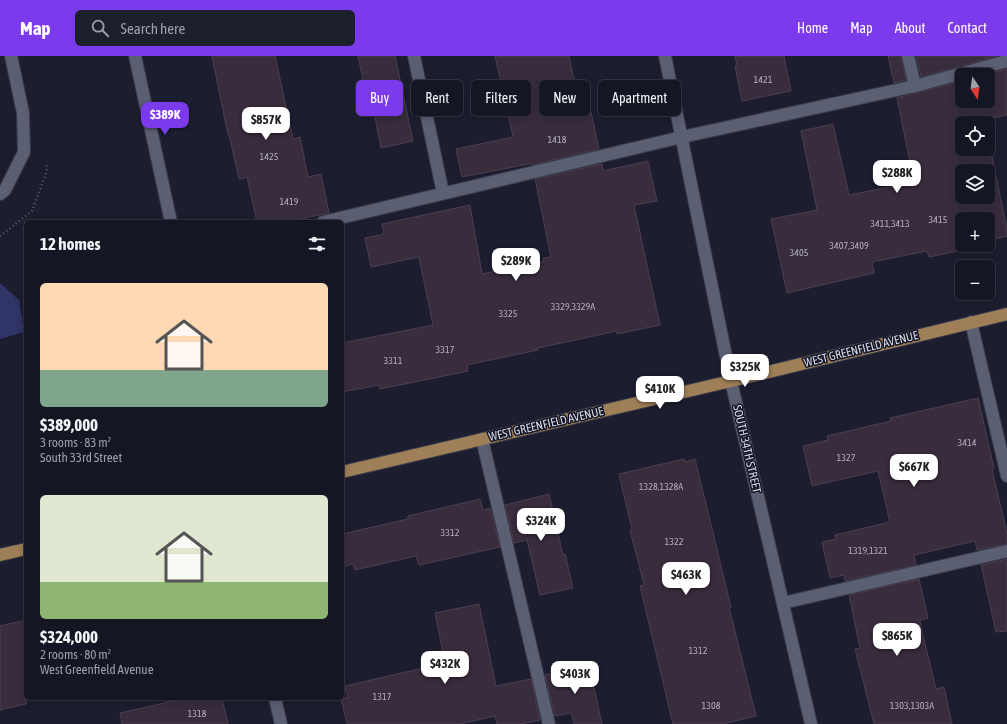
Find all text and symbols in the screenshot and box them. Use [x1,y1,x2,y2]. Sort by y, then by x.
search box [75,10,355,46]
text: Map [20,17,51,39]
icon: search [89,17,111,39]
text: Search here [121,20,185,37]
text: Home [797,20,828,36]
text: Map [850,20,873,36]
text: About [895,20,926,36]
text: Contact [948,20,987,36]
north arrow [955,68,995,108]
map controls [955,68,995,300]
house number: 1421 [754,74,773,85]
chip: Buy [356,80,403,116]
chip: Rent [411,80,463,116]
chip: Filters [471,80,531,116]
chip: New [539,80,590,116]
chip: Apartment [598,80,681,116]
pin: $389K [137,102,193,136]
text: $389K [150,107,180,122]
pin: $857K [238,107,294,141]
text: $857K [251,112,281,127]
button: locate [955,116,995,156]
house number: 1418 [548,134,567,145]
house number: 1425 [260,151,279,162]
pin: $288K [869,160,925,194]
button: layers [955,164,995,204]
text: $288K [882,165,912,180]
house number: 1419 [280,196,299,207]
button: + [955,212,995,252]
house number: 3415 [929,214,948,225]
house number: 3411,3413 [870,218,910,229]
icon: filters [306,233,328,255]
text: 12 homes [40,234,101,254]
house number: 3407,3409 [829,240,869,251]
house number: 3405 [790,247,809,258]
pin: $289K [488,248,544,282]
text: $289K [501,253,531,268]
button: − [955,260,995,300]
house number: 3329,3329A [551,301,595,312]
house number: 3325 [499,308,518,319]
icon: home [148,309,220,381]
street label: WEST GREENFIELD AVENUE [802,328,920,370]
house number: 3317 [436,344,455,355]
pin: $325K [717,354,773,388]
house number: 3311 [384,355,403,366]
text: $325K [730,359,760,374]
pin: $410K [632,376,688,410]
text: $410K [645,381,675,396]
street label: WEST GREENFIELD AVENUE [487,404,605,444]
street label: SOUTH 34TH STREET [730,404,764,495]
text: $389,000 [40,415,98,435]
text: 3 rooms · 83 m² [40,435,111,450]
house number: 3414 [958,437,977,448]
text: South 33rd Street [40,450,122,465]
house number: 1327 [837,452,856,463]
pin: $667K [886,454,942,488]
text: $667K [899,459,929,474]
house number: 1328,1328A [639,481,683,492]
pin: $324K [513,508,569,542]
text: $324K [526,513,556,528]
icon: home [148,521,220,593]
house number: 3312 [441,527,460,538]
house number: 1322 [665,536,684,547]
house number: 1319,1321 [848,545,888,556]
pin: $463K [658,562,714,596]
text: $463K [671,567,701,582]
pin: $865K [869,623,925,657]
text: $324,000 [40,627,98,647]
text: $865K [882,628,912,643]
house number: 1312 [689,645,708,656]
text: 2 rooms · 80 m² [40,647,111,662]
pin: $432K [417,651,473,685]
text: $432K [430,656,460,671]
pin: $403K [547,661,603,695]
text: West Greenfield Avenue [40,662,154,677]
text: $403K [560,666,590,681]
house number: 1317 [373,691,392,702]
house number: 1308 [702,700,721,711]
house number: 1303,1303A [890,700,934,711]
house number: 1318 [188,708,207,719]

